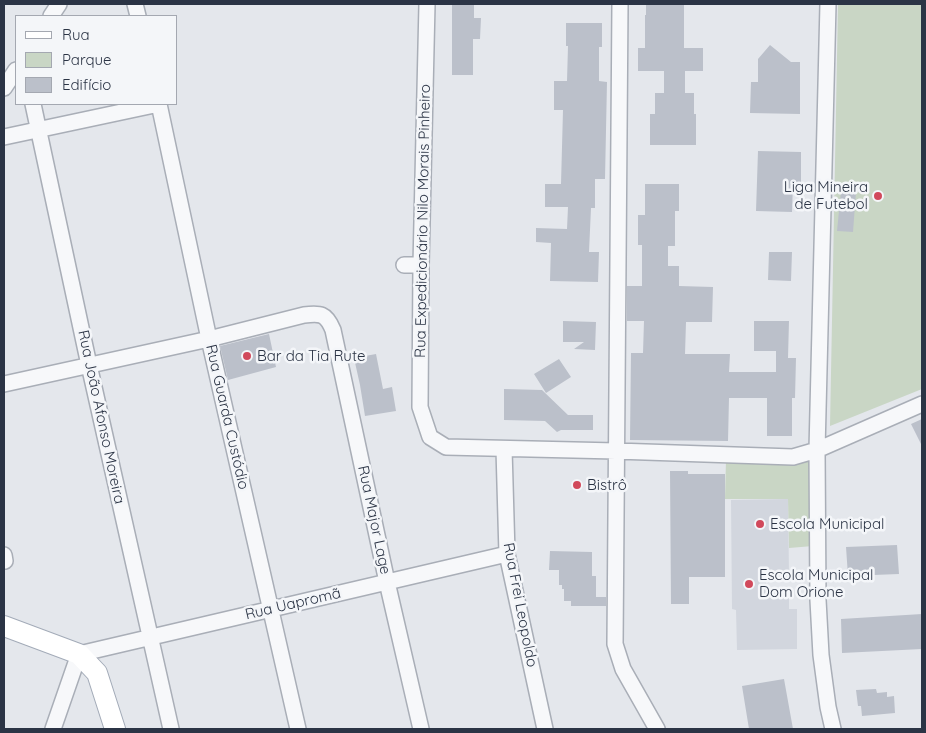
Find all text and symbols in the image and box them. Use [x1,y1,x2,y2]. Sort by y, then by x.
legend [15,15,178,105]
text: Rua [62,25,90,44]
text: Parque [62,50,112,69]
text: Edifício [62,75,111,94]
street label: Rua Expedicionário Nilo Morais Pinheiro [412,84,434,358]
place label: Liga Mineira de Futebol [784,178,868,213]
marker: Liga Mineira de Futebol [872,190,884,202]
street label: Rua João Afonso Moreira [74,328,128,506]
street label: Rua Guarda Custódio [202,343,252,491]
place label: Bar da Tia Rute [257,347,365,365]
marker: Bar da Tia Rute [241,350,253,362]
street label: Rua Major Lage [354,464,394,576]
place label: Bistrô [587,476,627,494]
marker: Bistrô [571,479,583,491]
place label: Escola Municipal [770,515,884,533]
marker: Escola Municipal [754,518,766,530]
street label: Rua Frei Leopoldo [499,541,541,669]
place label: Escola Municipal Dom Orione [759,566,873,601]
marker: Escola Municipal Dom Orione [743,578,755,590]
street label: Rua Uapromã [243,584,343,624]

